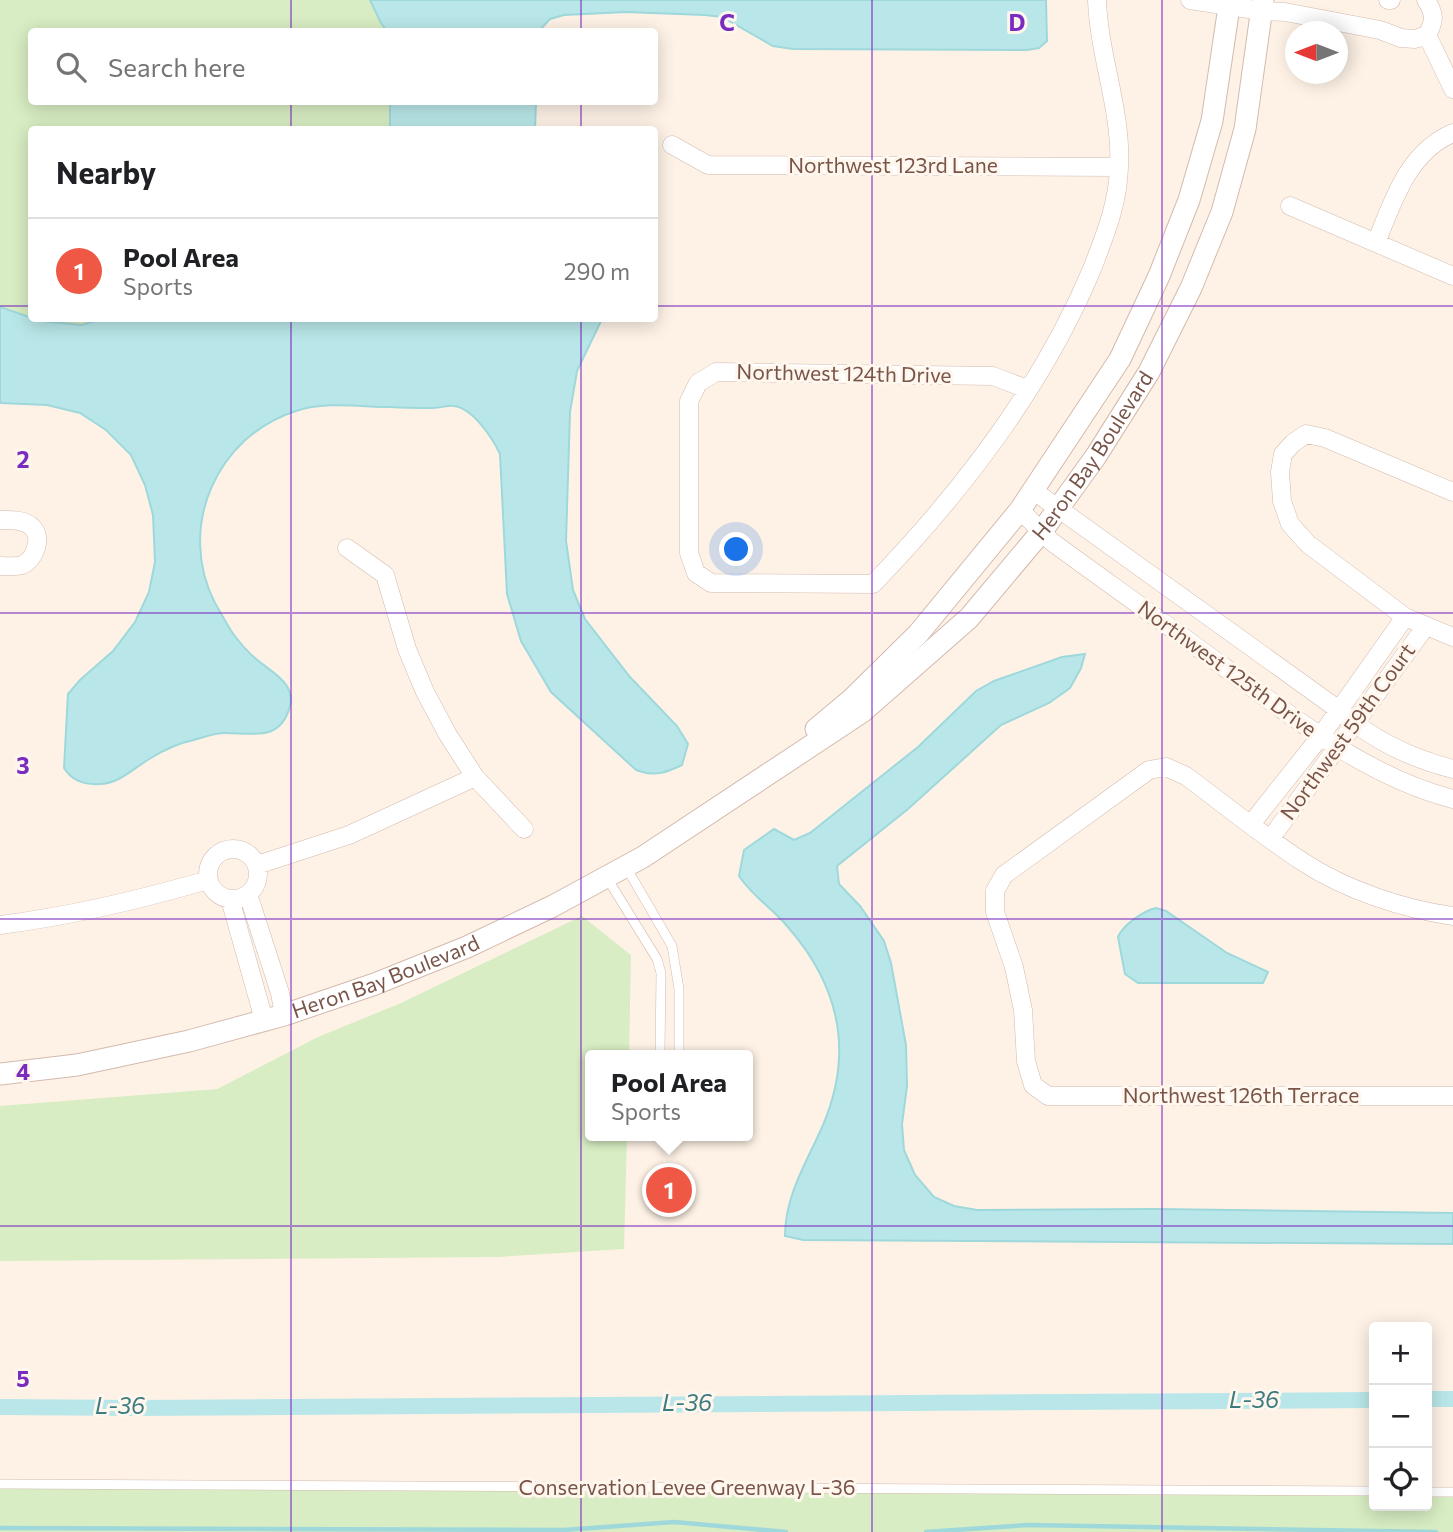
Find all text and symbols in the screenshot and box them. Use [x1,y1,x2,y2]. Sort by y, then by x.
text: C [719,8,735,36]
text: D [1009,8,1026,36]
north arrow [1285,21,1348,84]
search box [28,28,658,105]
icon: search [52,48,90,86]
text: Search here [108,51,246,82]
street label: Northwest 123rd Lane [788,152,998,177]
text: Nearby [56,153,156,190]
text: Pool Area [123,241,239,272]
text: 1 [74,257,84,285]
text: 290 m [564,257,630,285]
text: Sports [123,272,193,300]
street label: Northwest 124th Drive [736,358,952,387]
street label: Heron Bay Boulevard [1026,366,1157,545]
text: 2 [16,445,30,473]
your location [719,532,753,566]
street label: Northwest 125th Drive [1134,595,1322,741]
street label: Northwest 59th Court [1274,638,1419,824]
text: 3 [16,751,30,779]
street label: Heron Bay Boulevard [288,929,483,1022]
popup [585,1050,753,1141]
text: 4 [16,1057,30,1085]
text: Pool Area [611,1066,727,1097]
street label: Northwest 126th Terrace [1123,1082,1359,1107]
text: Sports [611,1097,681,1125]
pin: 1 [646,1164,692,1216]
map controls [1369,1322,1432,1511]
button: + [1369,1322,1432,1385]
text: 5 [16,1364,30,1392]
water label: L-36 [1229,1385,1279,1413]
button: − [1369,1385,1432,1448]
water label: L-36 [662,1388,712,1416]
water label: L-36 [95,1391,145,1419]
button: locate [1369,1448,1432,1511]
street label: Conservation Levee Greenway L-36 [519,1474,855,1499]

